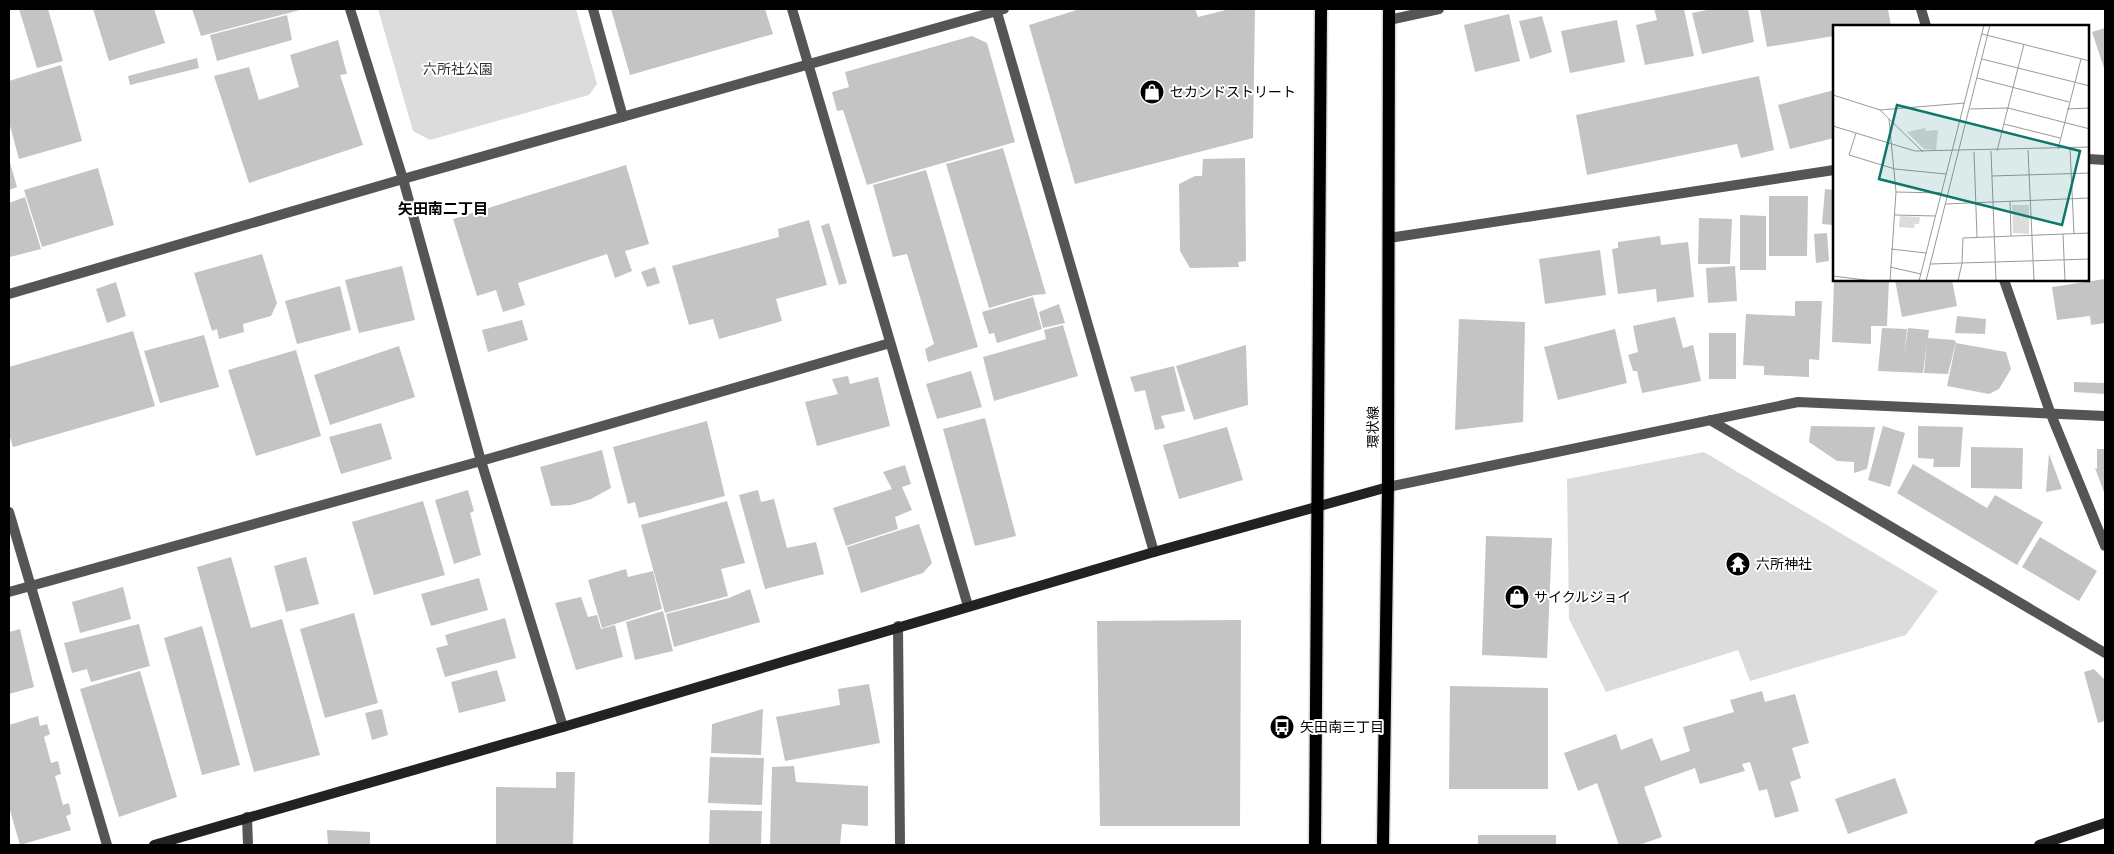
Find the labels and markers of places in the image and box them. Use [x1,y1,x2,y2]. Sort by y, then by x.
shop icon: セカンドストリート [1139,79,1165,105]
place label: セカンドストリート [1170,83,1296,101]
temple icon: 六所神社 [1725,551,1751,577]
place label: 六所神社 [1756,555,1812,573]
shop icon: サイクルジョイ [1504,584,1530,610]
place label: サイクルジョイ [1534,588,1631,606]
bus stop icon: 矢田南三丁目 [1269,714,1295,740]
place label: 矢田南三丁目 [1300,718,1384,736]

